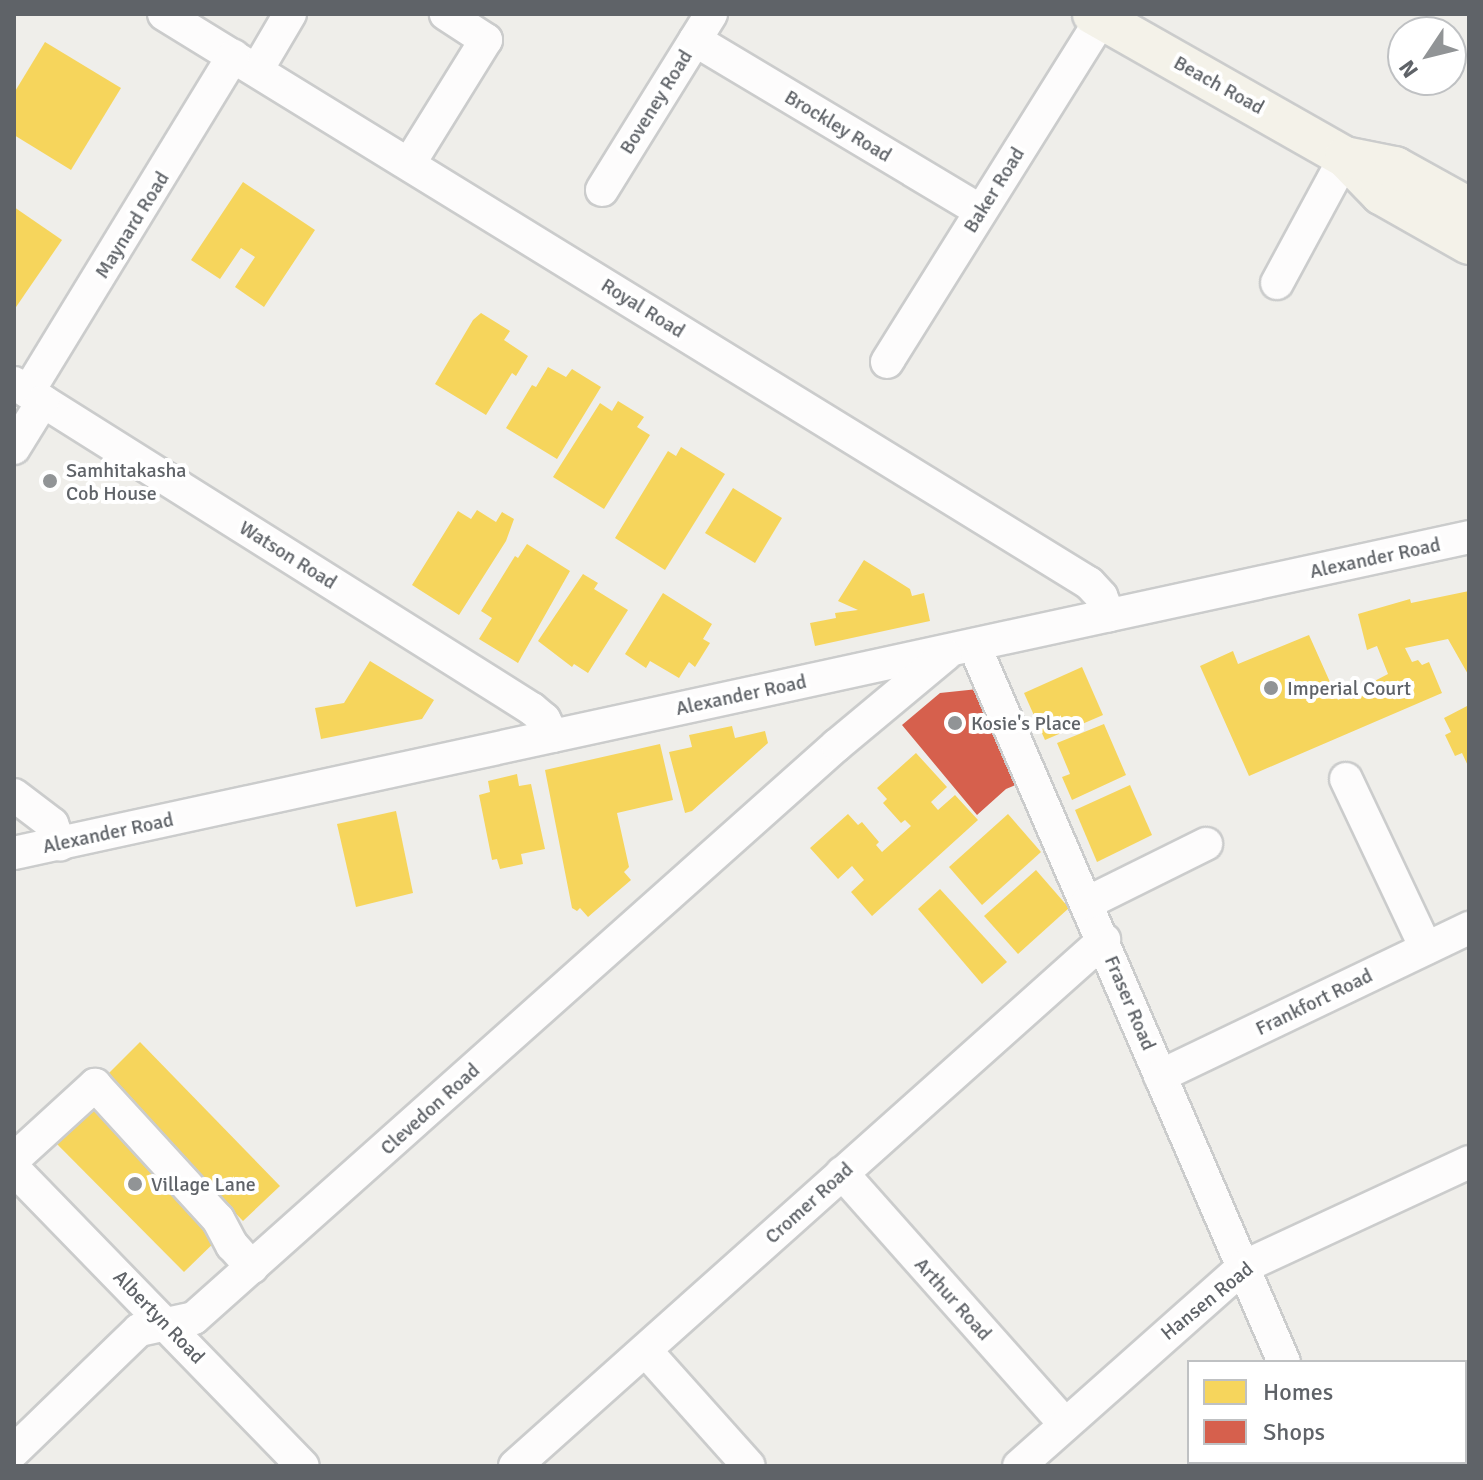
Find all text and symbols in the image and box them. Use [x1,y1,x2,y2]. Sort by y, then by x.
north arrow [1387,16,1467,96]
street label: Boveney Road [614,45,698,159]
street label: Beach Road [1170,50,1268,120]
text: N [1393,55,1424,83]
street label: Brockley Road [780,85,896,167]
street label: Baker Road [958,143,1030,237]
street label: Maynard Road [90,167,174,283]
street label: Royal Road [597,273,689,343]
place label: Samhitakasha Cob House [66,458,186,505]
marker: Samhitakasha Cob House [41,472,59,490]
street label: Watson Road [235,516,341,594]
street label: Alexander Road [1307,532,1443,584]
street label: Alexander Road [673,669,809,721]
place label: Imperial Court [1287,676,1411,700]
marker: Imperial Court [1262,679,1280,697]
place label: Kosie's Place [971,711,1081,735]
marker: Kosie's Place [946,714,964,732]
street label: Alexander Road [40,807,176,859]
street label: Fraser Road [1099,952,1161,1054]
street label: Frankfort Road [1252,963,1376,1041]
street label: Clevedon Road [375,1058,485,1160]
street label: Cromer Road [760,1157,858,1249]
place label: Village Lane [151,1172,256,1196]
marker: Village Lane [126,1175,144,1193]
street label: Arthur Road [909,1253,997,1345]
street label: Hansen Road [1156,1257,1258,1345]
street label: Albertyn Road [108,1265,210,1369]
legend [1187,1360,1467,1464]
text: Homes [1263,1377,1333,1407]
text: Shops [1263,1417,1325,1447]

